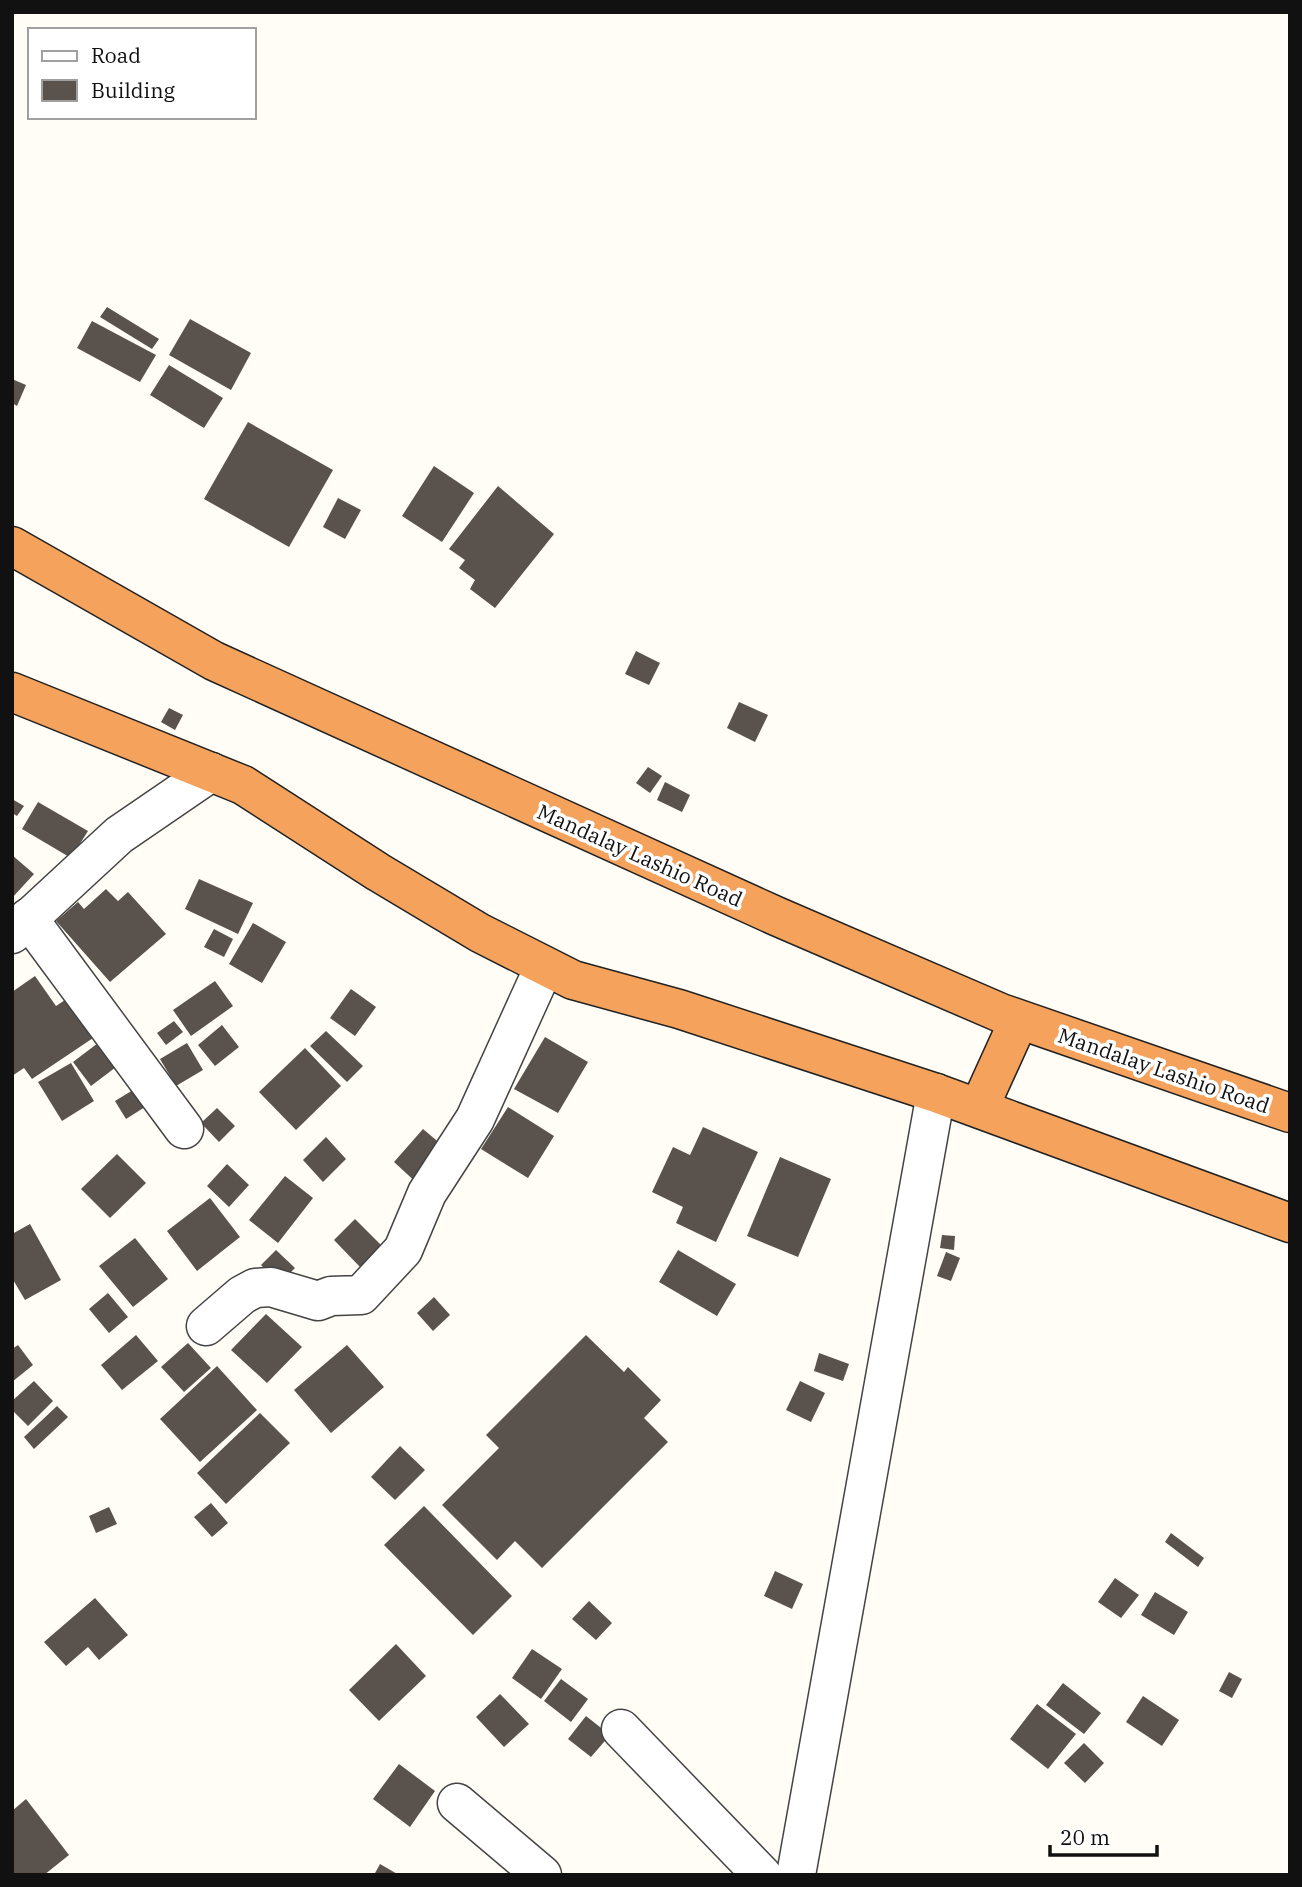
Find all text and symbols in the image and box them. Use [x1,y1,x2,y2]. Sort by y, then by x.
legend [28,28,256,119]
text: Road [91,41,141,69]
text: Building [91,76,176,104]
street label: Mandalay Lashio Road [533,797,747,913]
street label: Mandalay Lashio Road [1055,1021,1274,1119]
scale bar [1050,1814,1157,1858]
text: 20 m [1060,1823,1110,1851]

